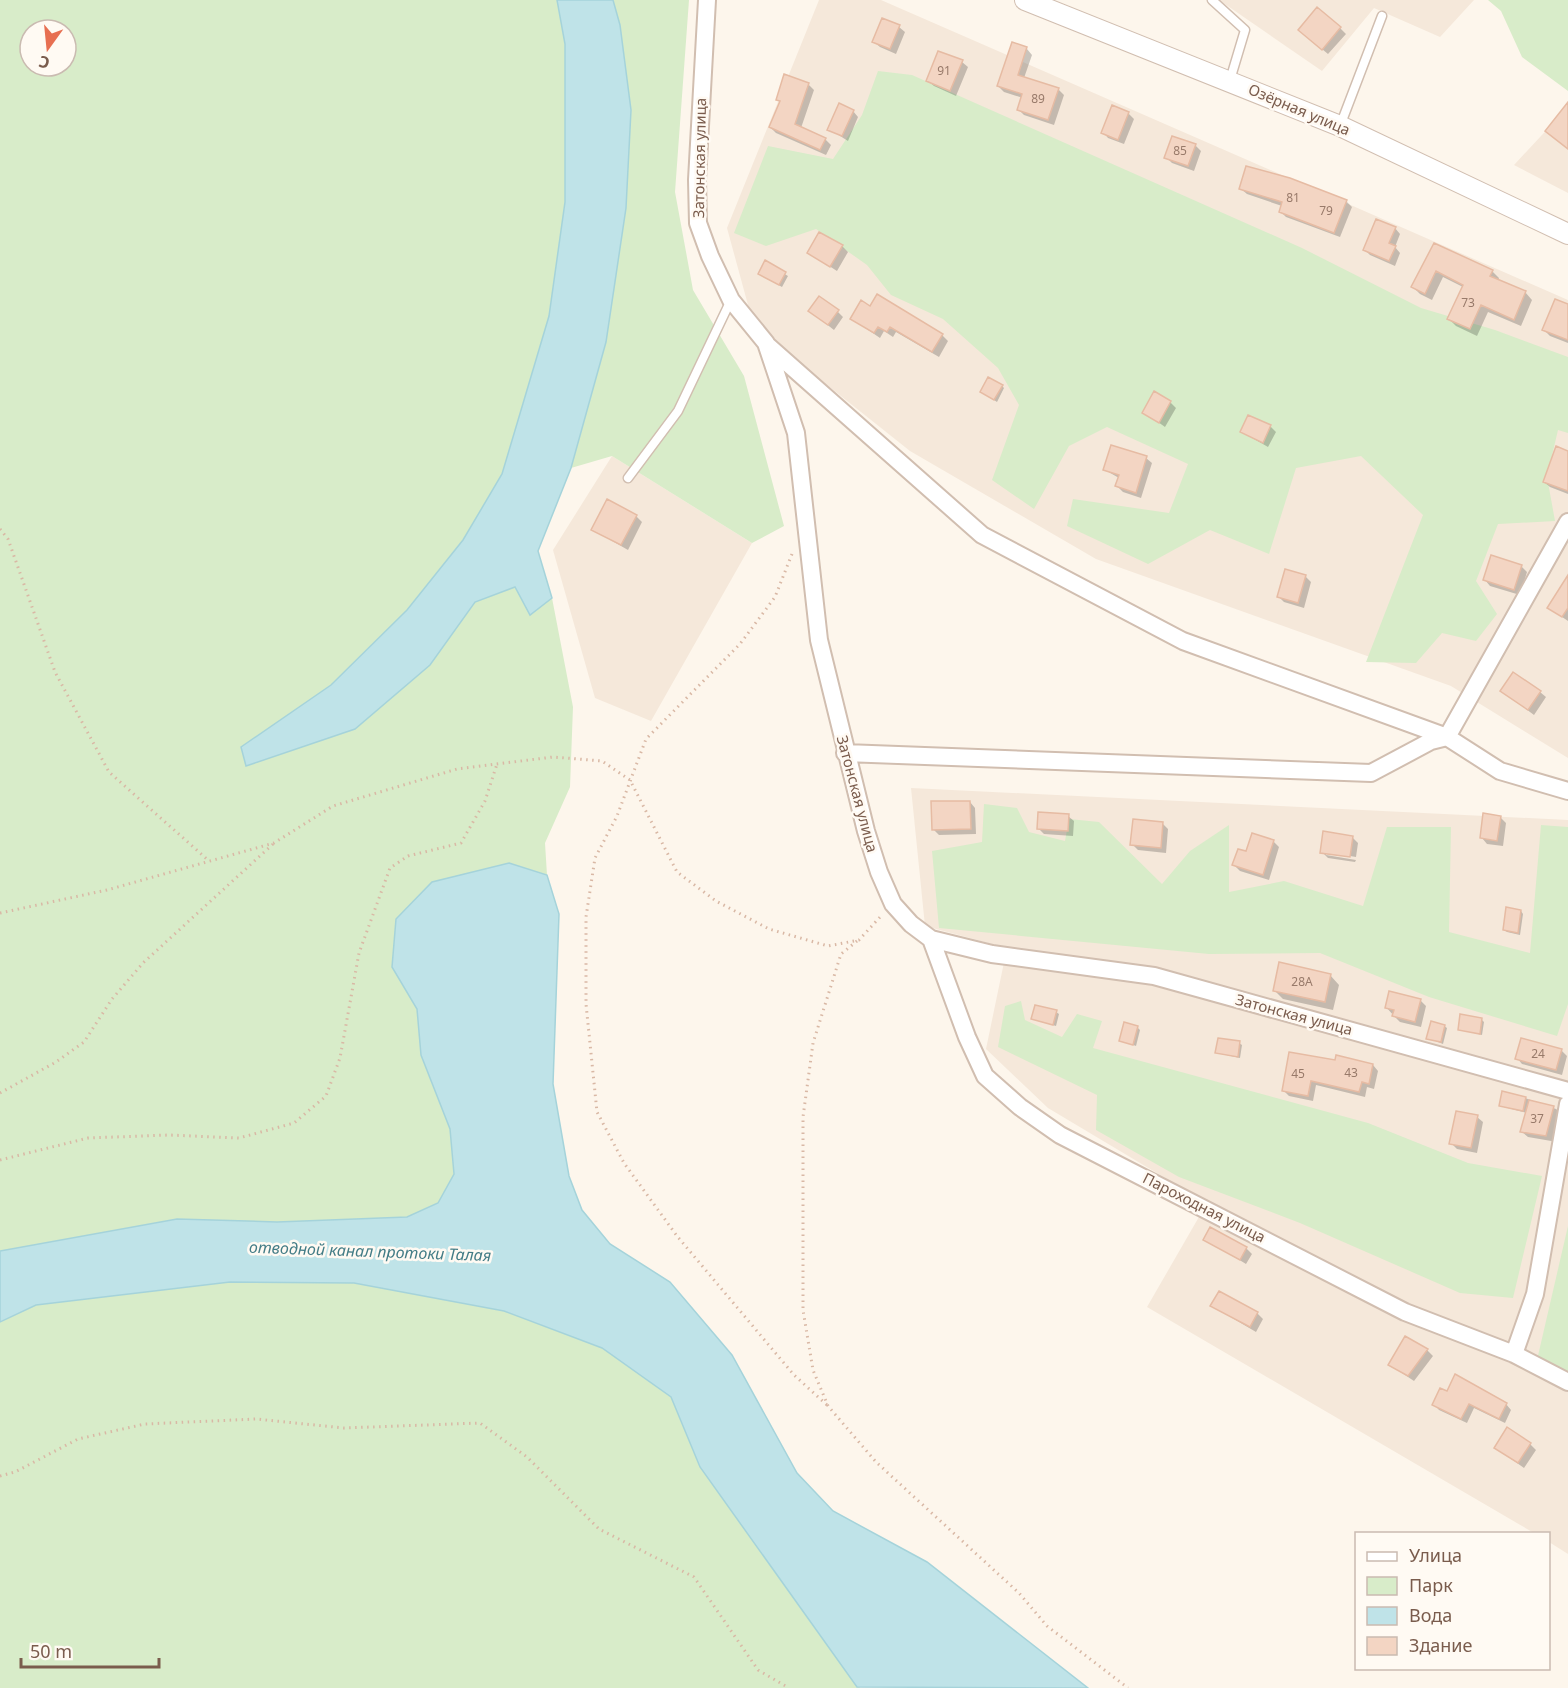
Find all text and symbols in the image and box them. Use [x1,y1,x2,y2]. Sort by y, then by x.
north arrow [18,18,78,78]
text: С [36,51,52,74]
house number: 91 [937,62,951,79]
street label: Озёрная улица [1245,79,1353,140]
house number: 89 [1031,90,1045,107]
street label: Затонская улица [688,98,710,218]
house number: 85 [1173,142,1187,159]
house number: 81 [1286,189,1300,206]
house number: 79 [1319,202,1333,219]
house number: 73 [1461,294,1475,311]
street label: Затонская улица [833,733,883,854]
house number: 28А [1291,973,1313,990]
street label: Затонская улица [1234,989,1355,1039]
house number: 24 [1531,1045,1545,1062]
house number: 43 [1344,1064,1358,1081]
house number: 45 [1291,1065,1305,1082]
house number: 37 [1530,1110,1544,1127]
street label: Пароходная улица [1140,1168,1269,1247]
water label: отводной канал протоки Талая [249,1236,491,1266]
legend [1355,1532,1550,1670]
text: Улица [1409,1543,1462,1567]
text: Парк [1409,1573,1453,1597]
text: Вода [1409,1603,1452,1627]
scale bar [21,1631,159,1669]
text: Здание [1409,1633,1473,1657]
text: 50 m [30,1639,72,1663]

